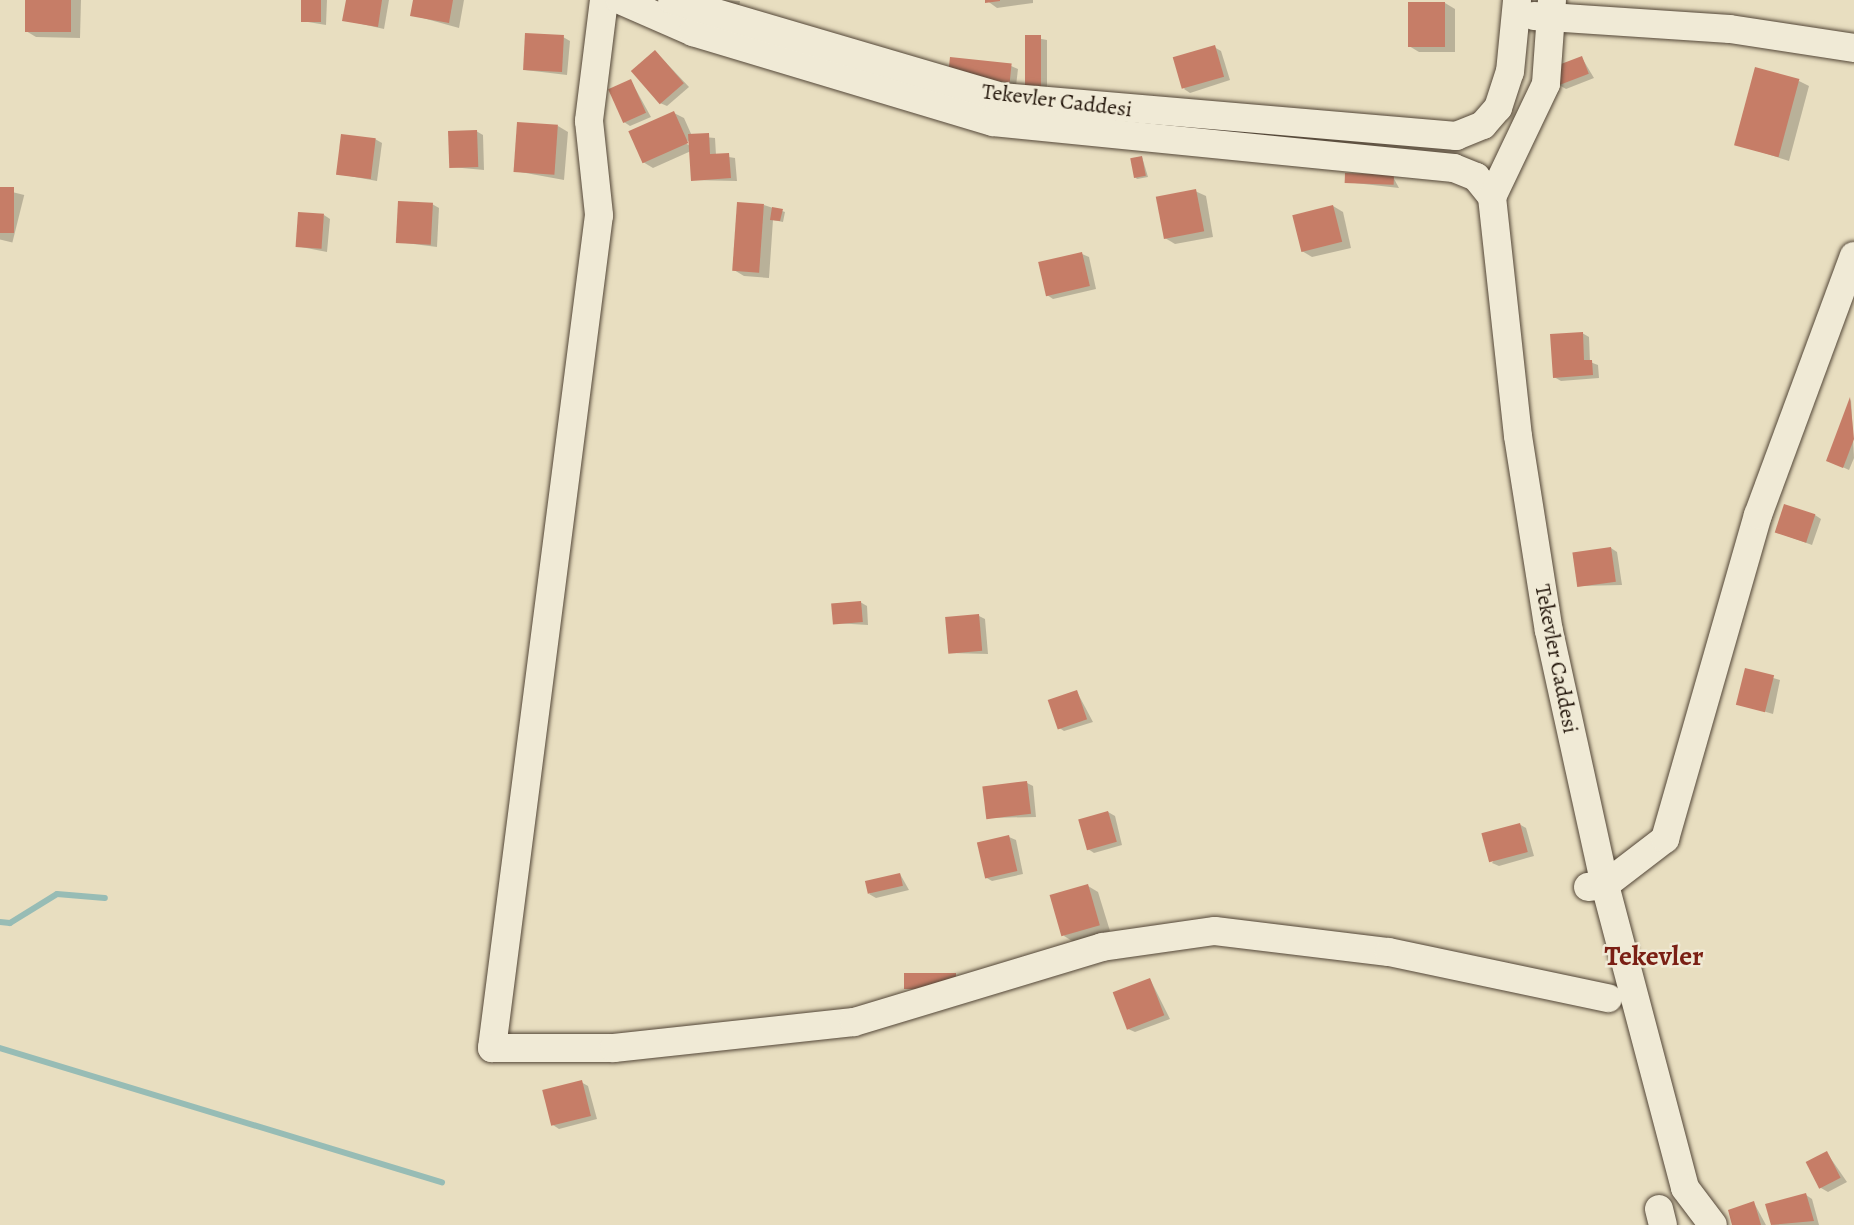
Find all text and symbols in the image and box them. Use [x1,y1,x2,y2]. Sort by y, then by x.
street label: Tekevler Caddesi [980,79,1134,123]
street label: Tekevler Caddesi [1529,582,1583,736]
district label: Tekevler [1604,939,1704,973]

